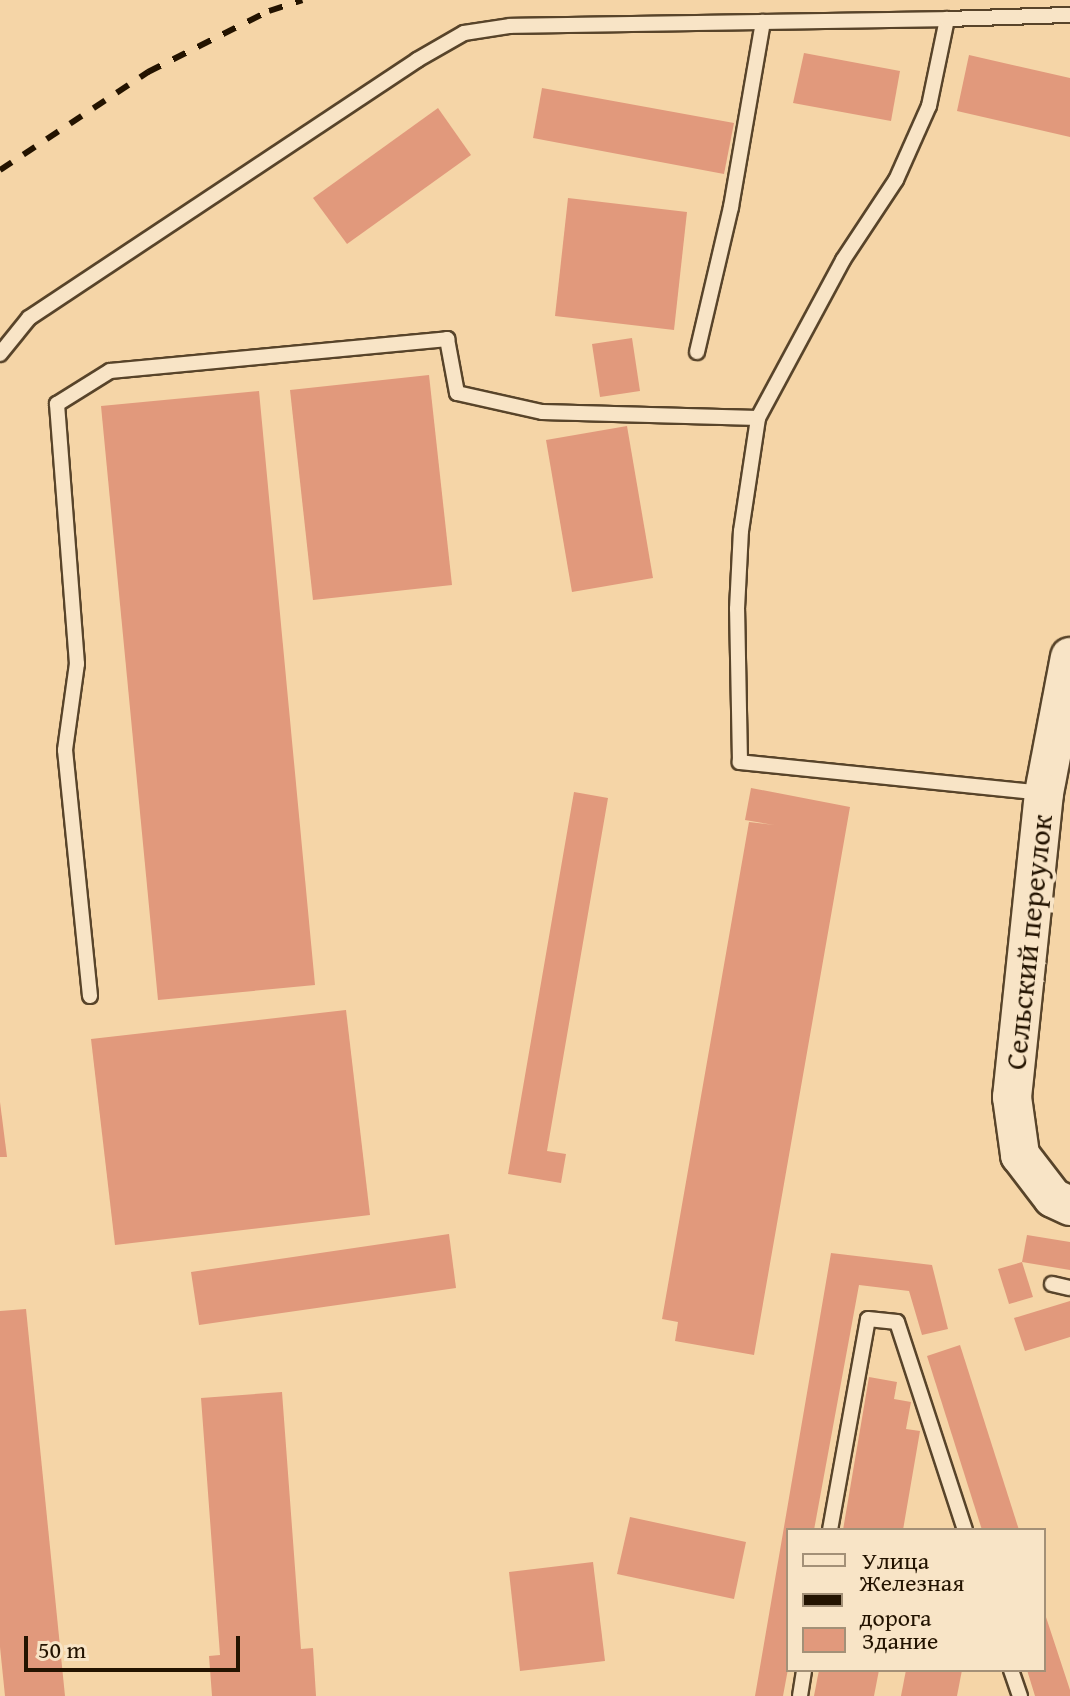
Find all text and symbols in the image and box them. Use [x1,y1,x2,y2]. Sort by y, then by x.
street label: Сельский переулок [997,813,1059,1071]
legend [786,1528,1046,1672]
text: Улица [862,1543,929,1578]
text: Железная дорога [859,1565,964,1635]
scale bar [28,1620,244,1670]
text: Здание [862,1623,938,1658]
text: 50 m [38,1632,86,1667]

